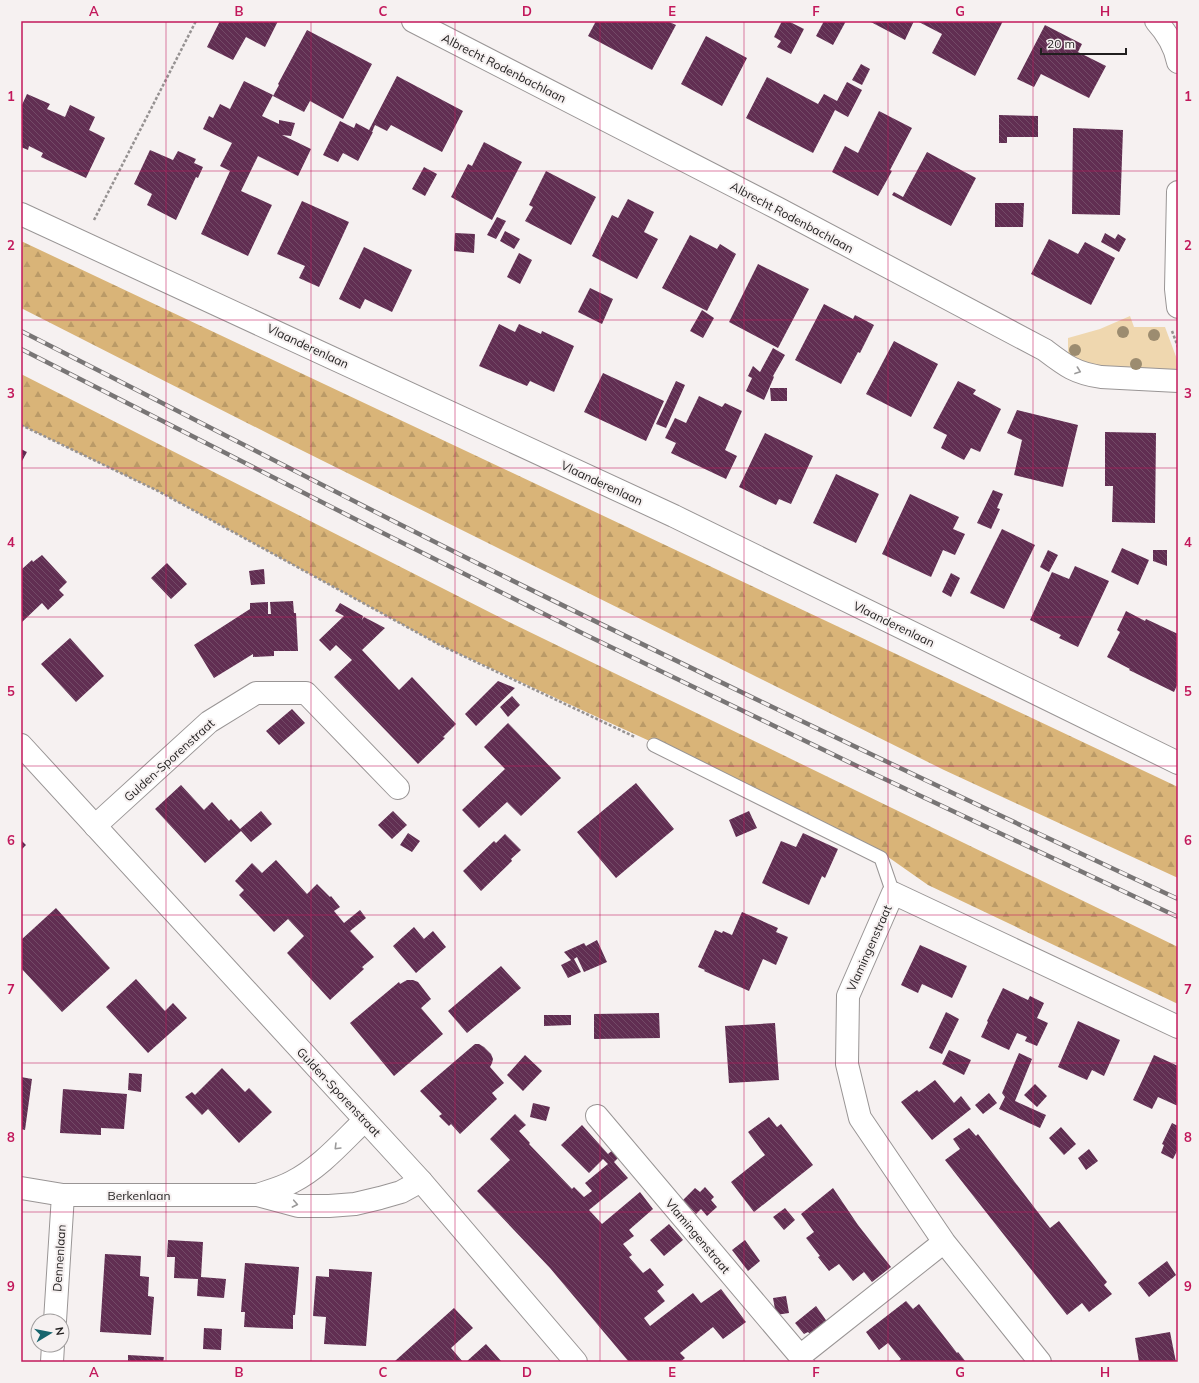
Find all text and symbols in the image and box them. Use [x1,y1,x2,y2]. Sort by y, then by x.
text: A [89,3,99,19]
text: B [235,3,244,19]
text: C [379,3,388,19]
text: D [522,3,532,19]
text: E [668,3,676,19]
text: F [812,3,820,19]
text: G [955,3,965,19]
text: H [1100,3,1110,19]
street label: Albrecht Rodenbachlaan [439,30,569,106]
scale bar [1041,30,1126,56]
text: 20 m [1047,36,1075,51]
text: 1 [7,88,15,104]
text: 1 [1184,88,1192,104]
street label: Albrecht Rodenbachlaan [728,178,856,256]
text: 2 [7,237,15,253]
text: 2 [1184,237,1192,253]
street label: Vlaanderenlaan [265,320,351,372]
one-way arrow [1074,367,1081,375]
text: 3 [7,385,15,401]
text: 3 [1184,385,1192,401]
street label: Vlaanderenlaan [559,457,645,509]
text: 4 [7,534,15,550]
text: 4 [1184,534,1192,550]
street label: Vlaanderenlaan [851,598,937,650]
text: 5 [7,683,15,699]
text: 5 [1184,683,1192,699]
street label: Gulden-Sporenstraat [121,715,217,805]
text: 6 [7,832,15,848]
text: 6 [1184,832,1192,848]
street label: Vlamingenstraat [843,903,895,993]
text: 7 [7,981,15,997]
text: 7 [1184,981,1192,997]
street label: Gulden-Sporenstraat [294,1044,384,1140]
text: 8 [7,1129,15,1145]
text: 8 [1184,1129,1192,1145]
one-way arrow [334,1142,342,1150]
street label: Berkenlaan [108,1188,170,1203]
street label: Vlamingenstraat [662,1196,734,1276]
one-way arrow [292,1200,298,1208]
street label: Dennenlaan [49,1224,69,1292]
text: 9 [7,1278,15,1294]
text: 9 [1184,1278,1192,1294]
north arrow [30,1313,70,1353]
text: N [52,1326,67,1337]
text: A [89,1364,99,1380]
text: B [235,1364,244,1380]
text: C [379,1364,388,1380]
text: D [522,1364,532,1380]
text: E [668,1364,676,1380]
text: F [812,1364,820,1380]
text: G [955,1364,965,1380]
text: H [1100,1364,1110,1380]

